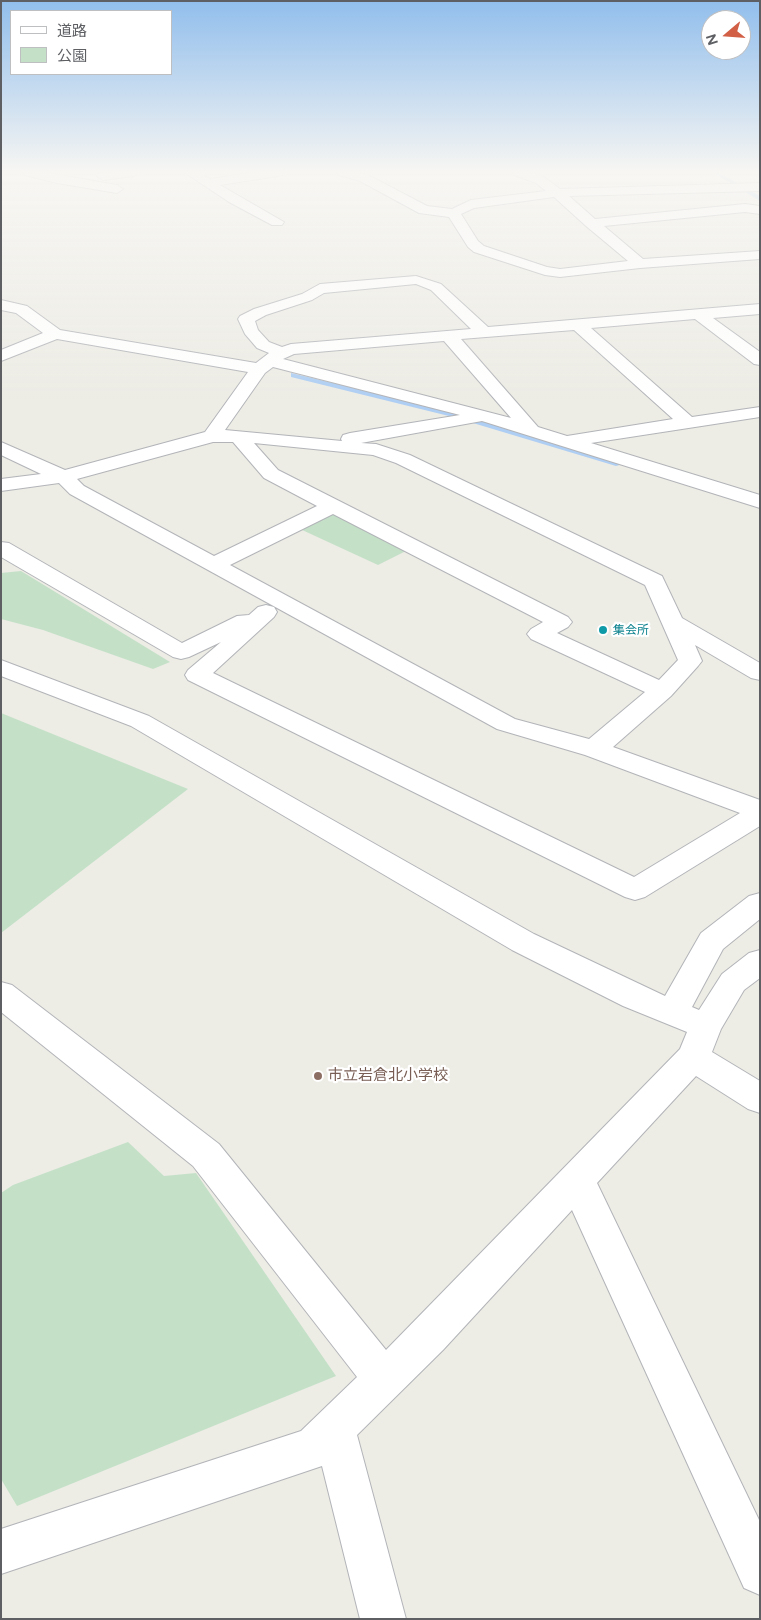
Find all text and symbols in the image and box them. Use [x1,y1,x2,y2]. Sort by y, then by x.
legend [10,10,172,75]
north arrow [701,10,751,60]
text: 道路 [57,22,87,40]
text: N [702,32,722,47]
text: 公園 [57,47,87,65]
place label: 集会所 [613,623,649,637]
marker: 集会所 [597,624,609,636]
place label: 市立岩倉北小学校 [328,1067,448,1085]
marker: 市立岩倉北小学校 [312,1070,324,1082]

